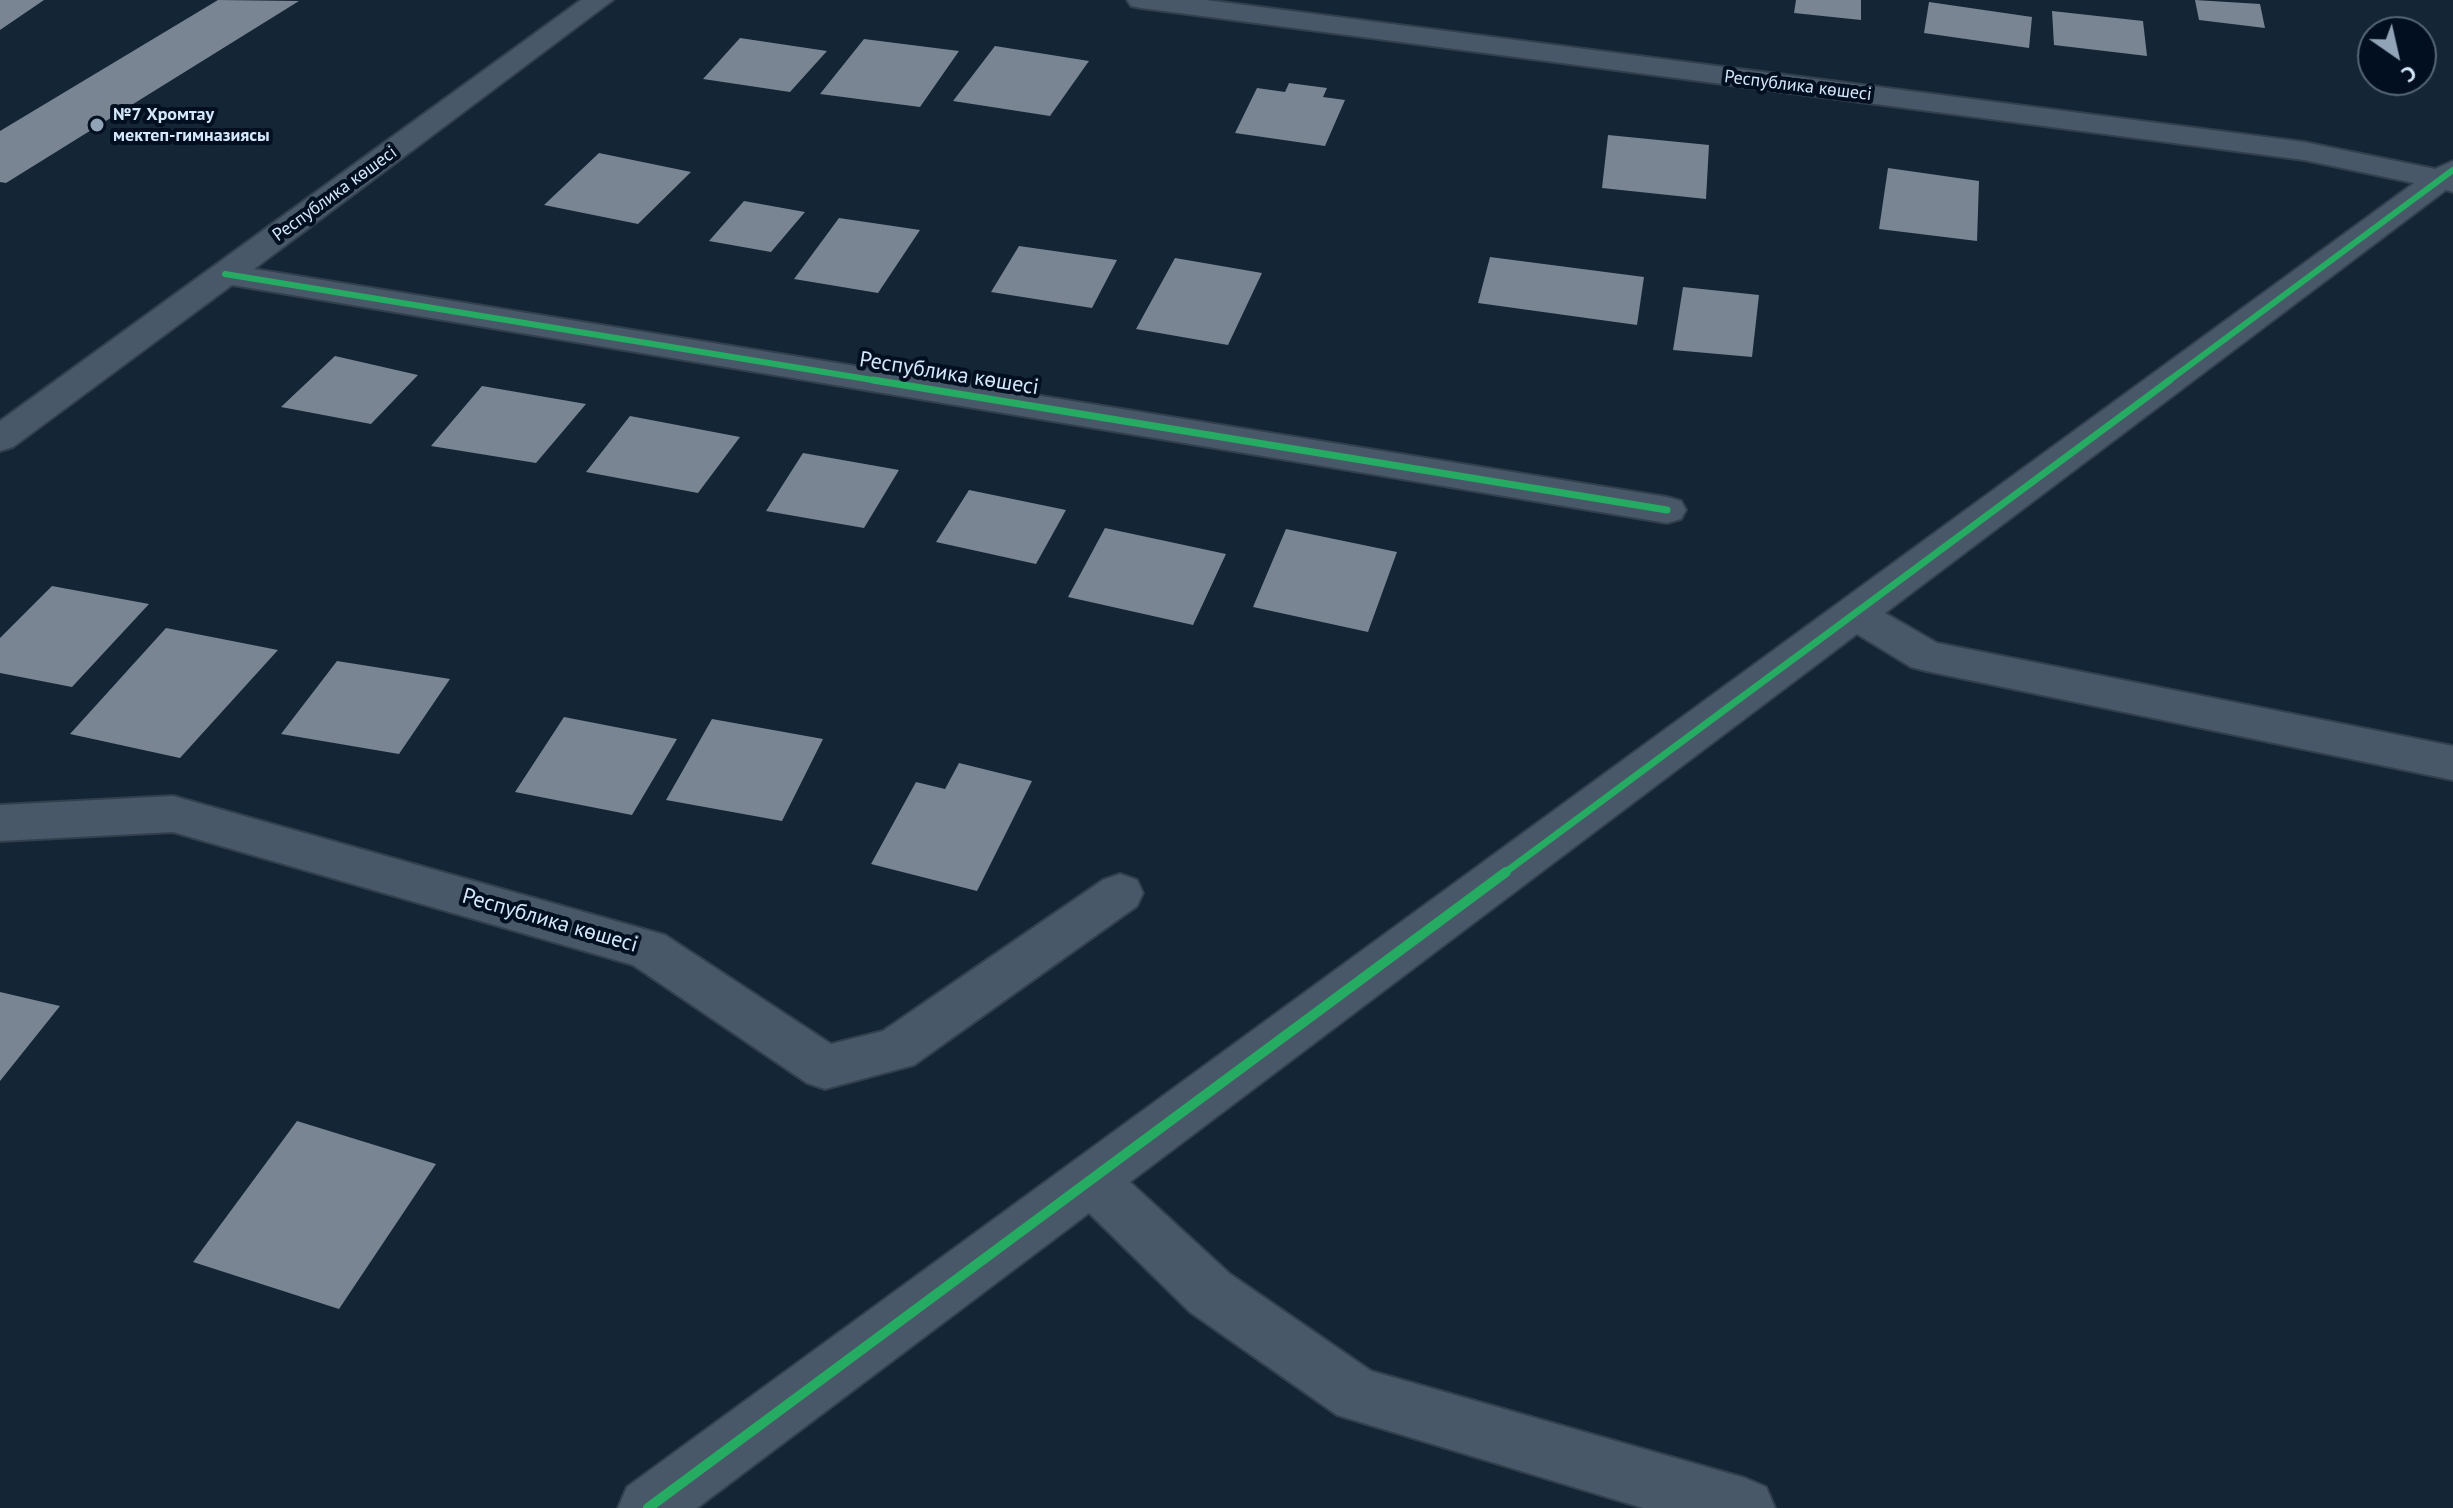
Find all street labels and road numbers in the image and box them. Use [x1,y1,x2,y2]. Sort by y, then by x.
street label: Республика көшесі [1723,66,1873,106]
street label: Республика көшесі [269,142,401,246]
street label: Республика көшесі [857,347,1041,401]
street label: Республика көшесі [459,883,641,959]

